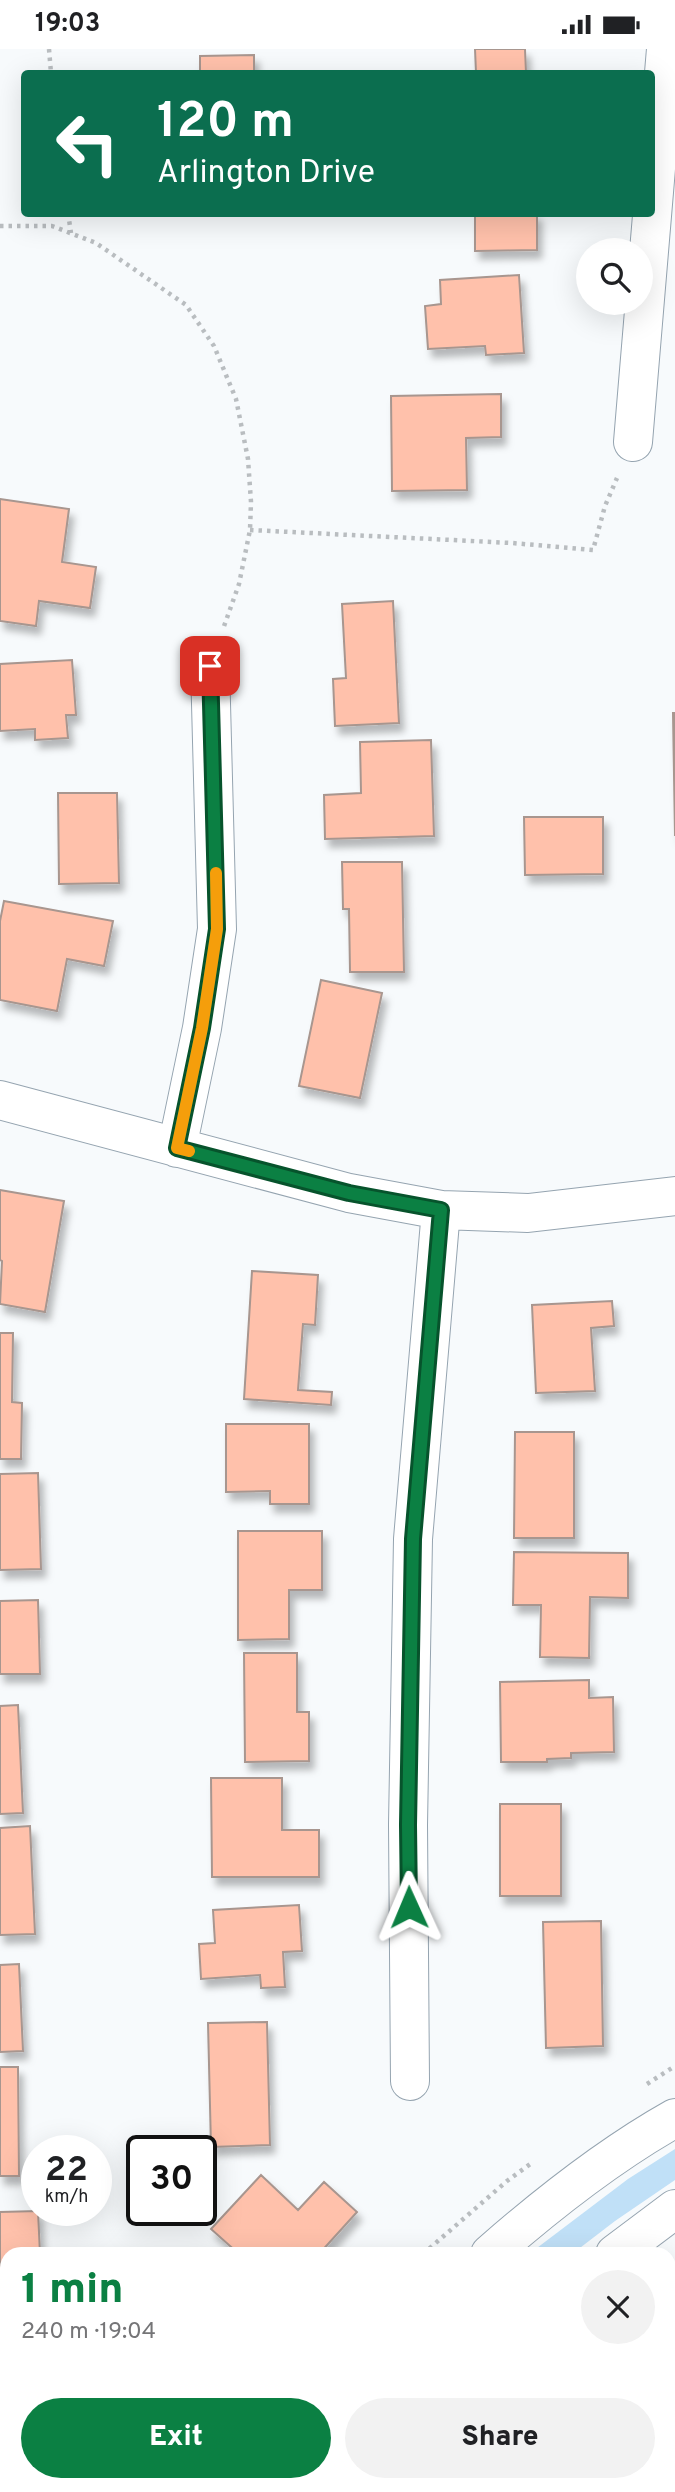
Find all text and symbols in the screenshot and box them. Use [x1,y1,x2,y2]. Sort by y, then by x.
text: 19:03 [35,8,100,41]
text: 120 m [157,93,294,155]
icon: left [42,98,133,189]
text: Arlington Drive [157,154,375,194]
map controls [576,238,653,315]
button: search [576,238,653,315]
pin [180,636,240,696]
icon: arrive [191,647,229,685]
position arrow [372,1870,446,1944]
speed limit sign: 30 [126,2135,217,2226]
text: 22 [45,2149,88,2193]
text: km/h [45,2186,88,2209]
text: 1 min [21,2265,124,2318]
button: close [581,2270,655,2344]
text: 240 m · 19:04 [21,2318,156,2347]
button: Exit [21,2398,331,2478]
button: Share [345,2398,655,2478]

